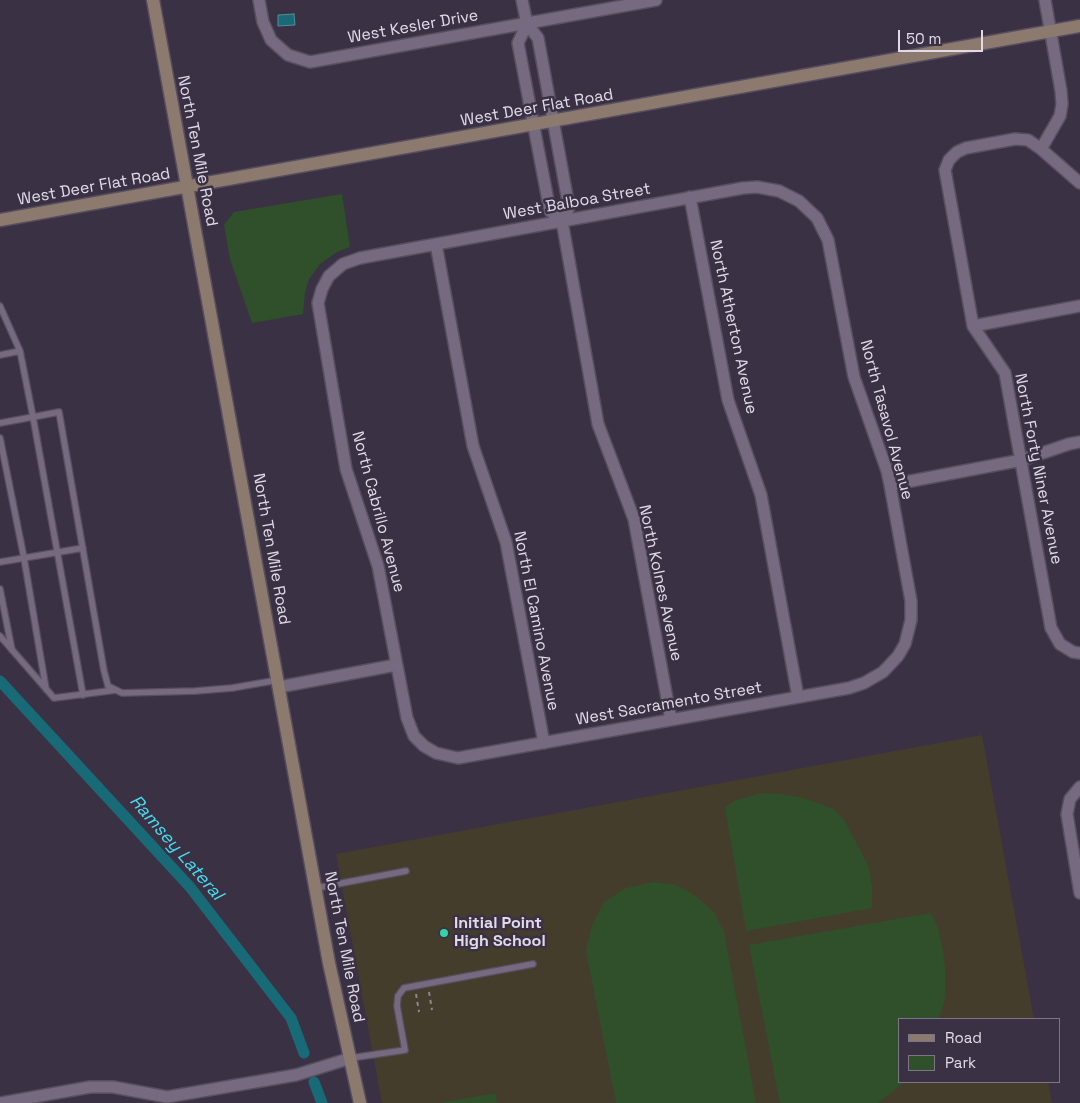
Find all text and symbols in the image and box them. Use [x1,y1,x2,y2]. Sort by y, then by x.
street label: West Kesler Drive [346,6,480,48]
scale bar [900,20,985,52]
text: 50 m [906,29,941,48]
street label: North Ten Mile Road [173,74,221,228]
street label: West Deer Flat Road [459,85,615,131]
street label: West Deer Flat Road [16,164,172,210]
street label: West Balboa Street [502,180,652,224]
street label: North Atherton Avenue [705,238,761,416]
street label: North Tasavol Avenue [855,338,917,502]
street label: North Forty Niner Avenue [1010,372,1066,566]
street label: North Cabrillo Avenue [347,429,409,595]
street label: North Ten Mile Road [248,472,294,626]
street label: North Kolnes Avenue [634,503,686,663]
street label: North El Camino Avenue [509,530,563,712]
street label: West Sacramento Street [574,678,764,730]
water label: Ramsey Lateral [124,791,228,905]
street label: North Ten Mile Road [320,870,368,1024]
place label: Initial Point High School [454,914,546,952]
marker: Initial Point High School [438,927,450,939]
legend [898,1018,1060,1083]
text: Road [945,1028,982,1047]
text: Park [945,1053,976,1072]

